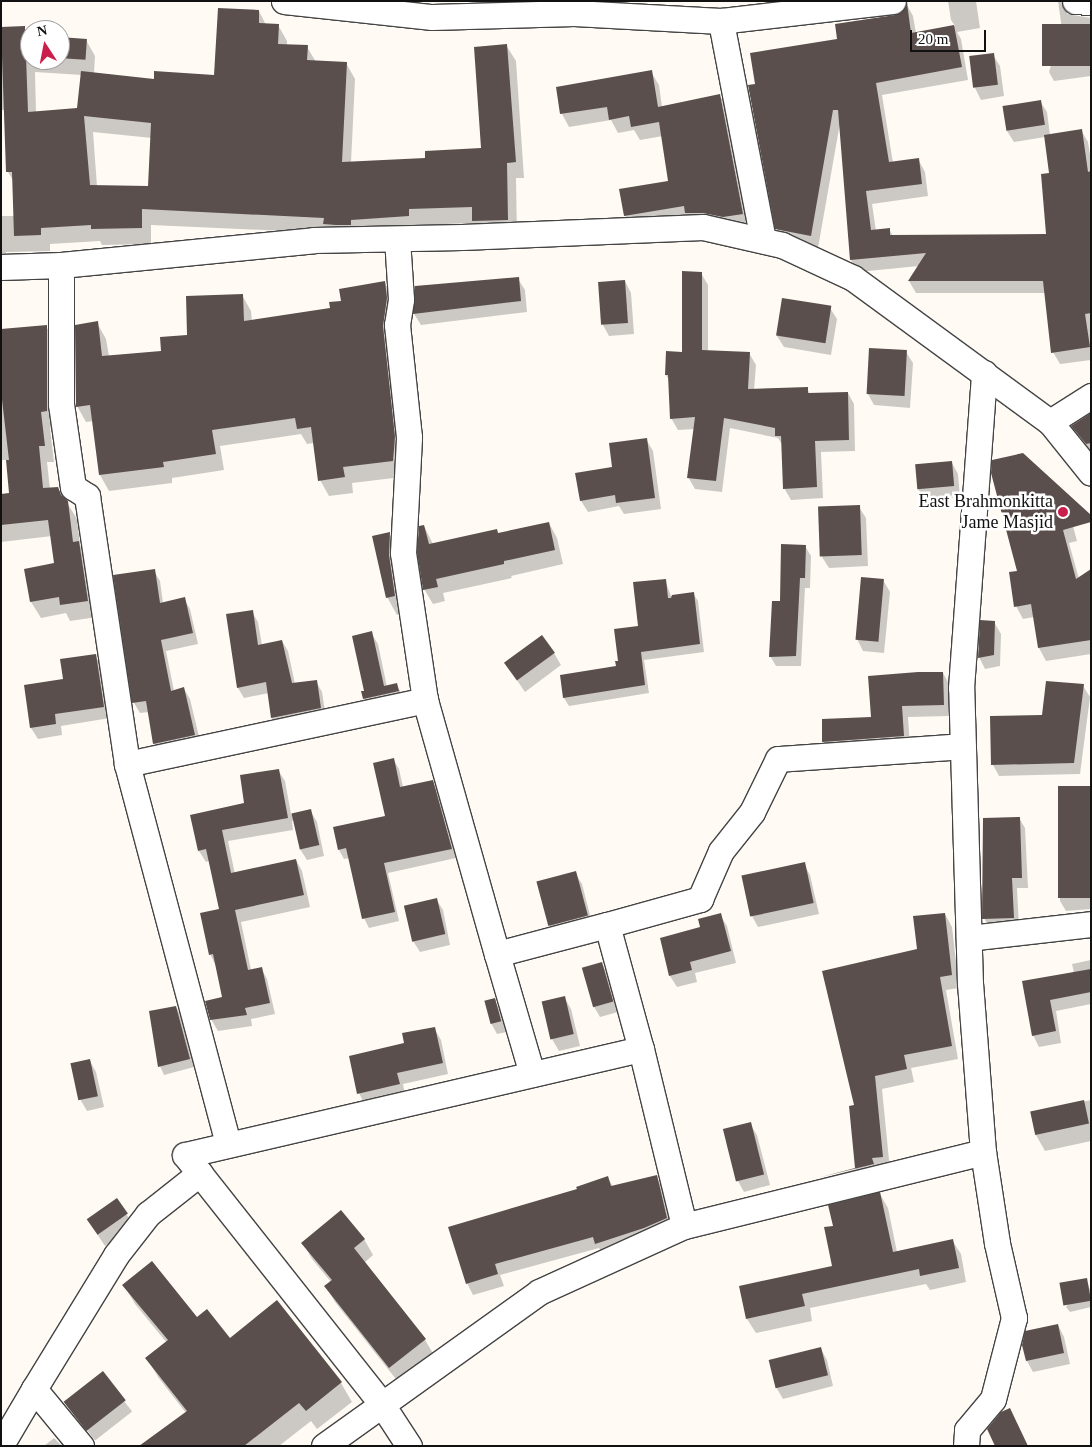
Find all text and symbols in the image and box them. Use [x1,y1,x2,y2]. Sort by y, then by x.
north arrow [20,20,70,70]
scale bar [912,20,988,52]
text: N [36,22,49,39]
text: 20 m [918,31,948,47]
place label: East Brahmonkitta Jame Masjid [919,491,1053,534]
marker: East Brahmonkitta Jame Masjid [1057,506,1069,518]

